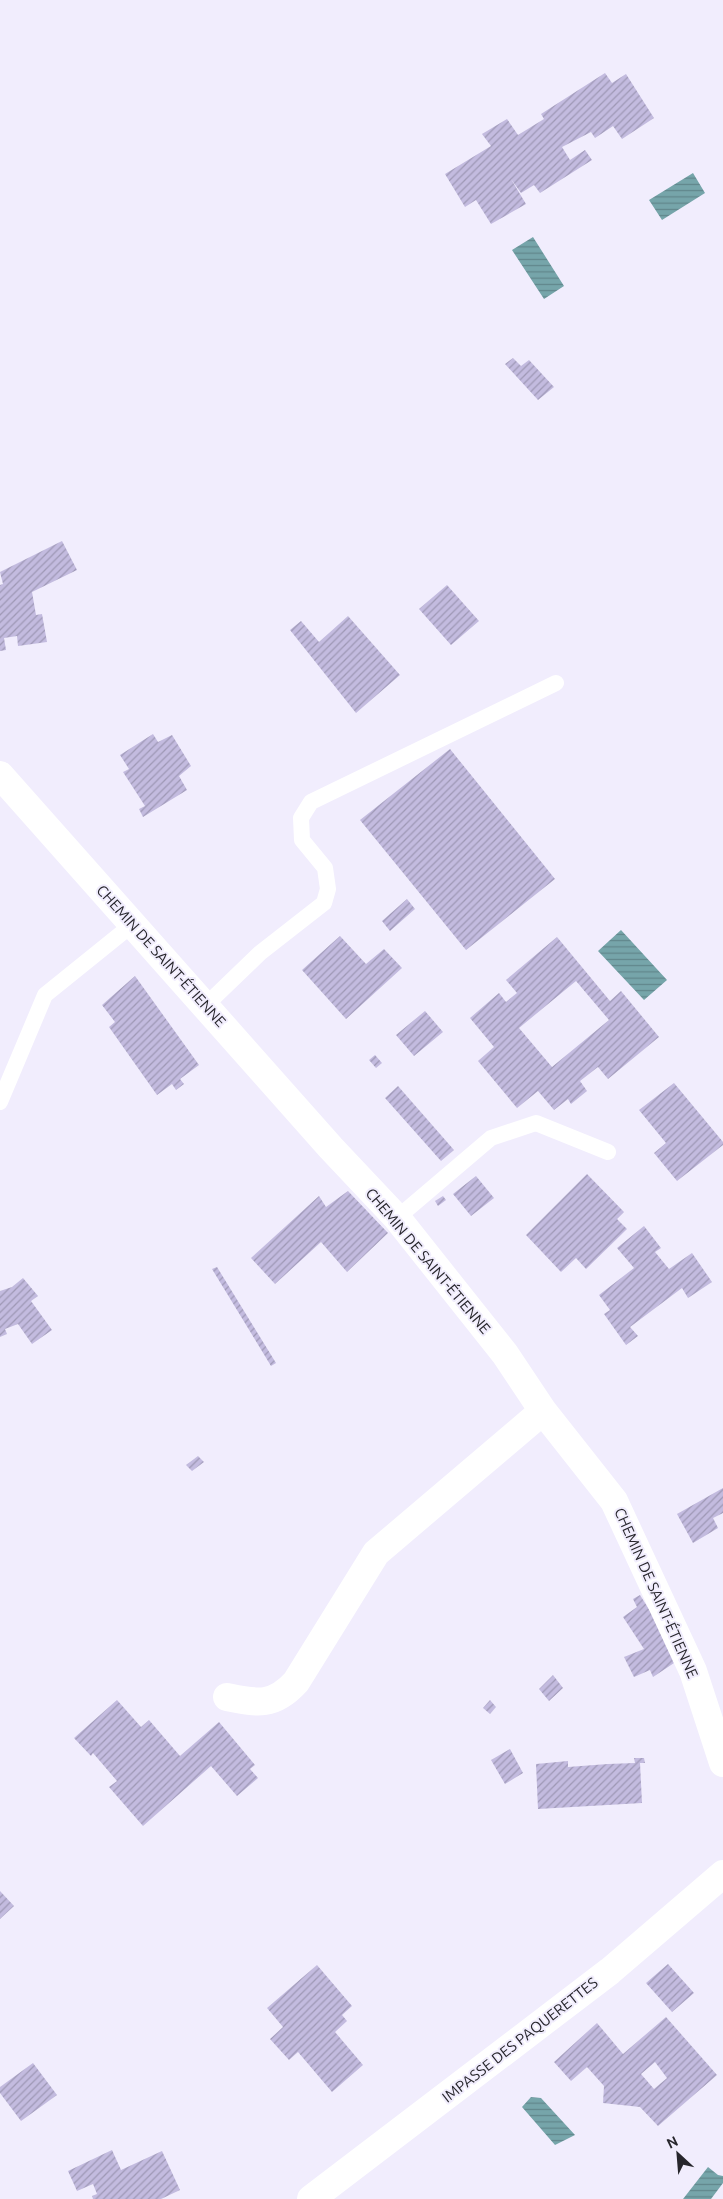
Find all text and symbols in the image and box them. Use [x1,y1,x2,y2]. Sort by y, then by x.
street label: CHEMIN DE SAINT-ÉTIENNE [93,881,229,1030]
street label: CHEMIN DE SAINT-ÉTIENNE [363,1185,494,1337]
street label: CHEMIN DE SAINT-ÉTIENNE [611,1505,702,1681]
street label: IMPASSE DES PAQUERETTES [439,1974,601,2106]
north arrow [653,2129,703,2179]
text: N [664,2133,681,2152]

